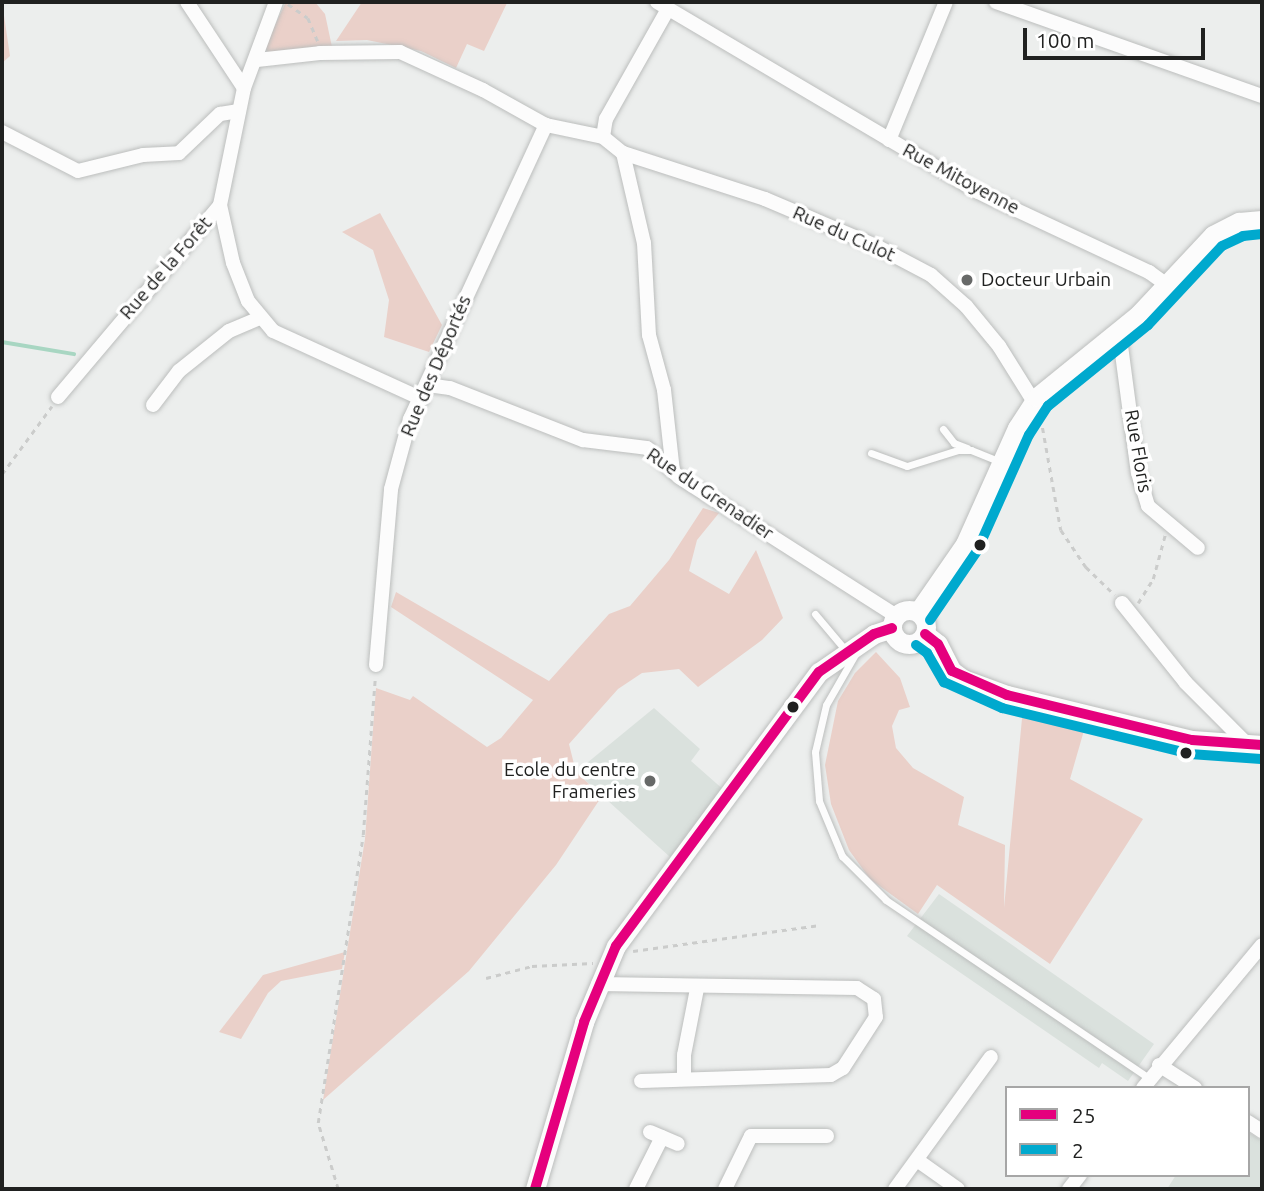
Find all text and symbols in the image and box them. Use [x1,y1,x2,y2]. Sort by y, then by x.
scale bar [1026,14,1208,58]
text: 100 m [1036,28,1094,52]
street label: Rue Mitoyenne [899,139,1023,219]
street label: Rue du Culot [789,201,899,267]
street label: Rue de la Forêt [115,212,217,324]
place label: Docteur Urbain [981,269,1111,291]
marker: Docteur Urbain [959,272,975,288]
street label: Rue des Déportés [396,292,476,440]
street label: Rue Floris [1120,408,1156,494]
street label: Rue du Grenadier [642,443,778,545]
unlabelled marker [973,538,987,552]
unlabelled marker [786,700,800,714]
unlabelled marker [1179,746,1193,760]
place label: Ecole du centre Frameries [504,759,636,803]
marker: Ecole du centre Frameries [642,773,658,789]
legend [1005,1086,1250,1177]
text: 25 [1072,1103,1096,1127]
text: 2 [1072,1138,1084,1162]

